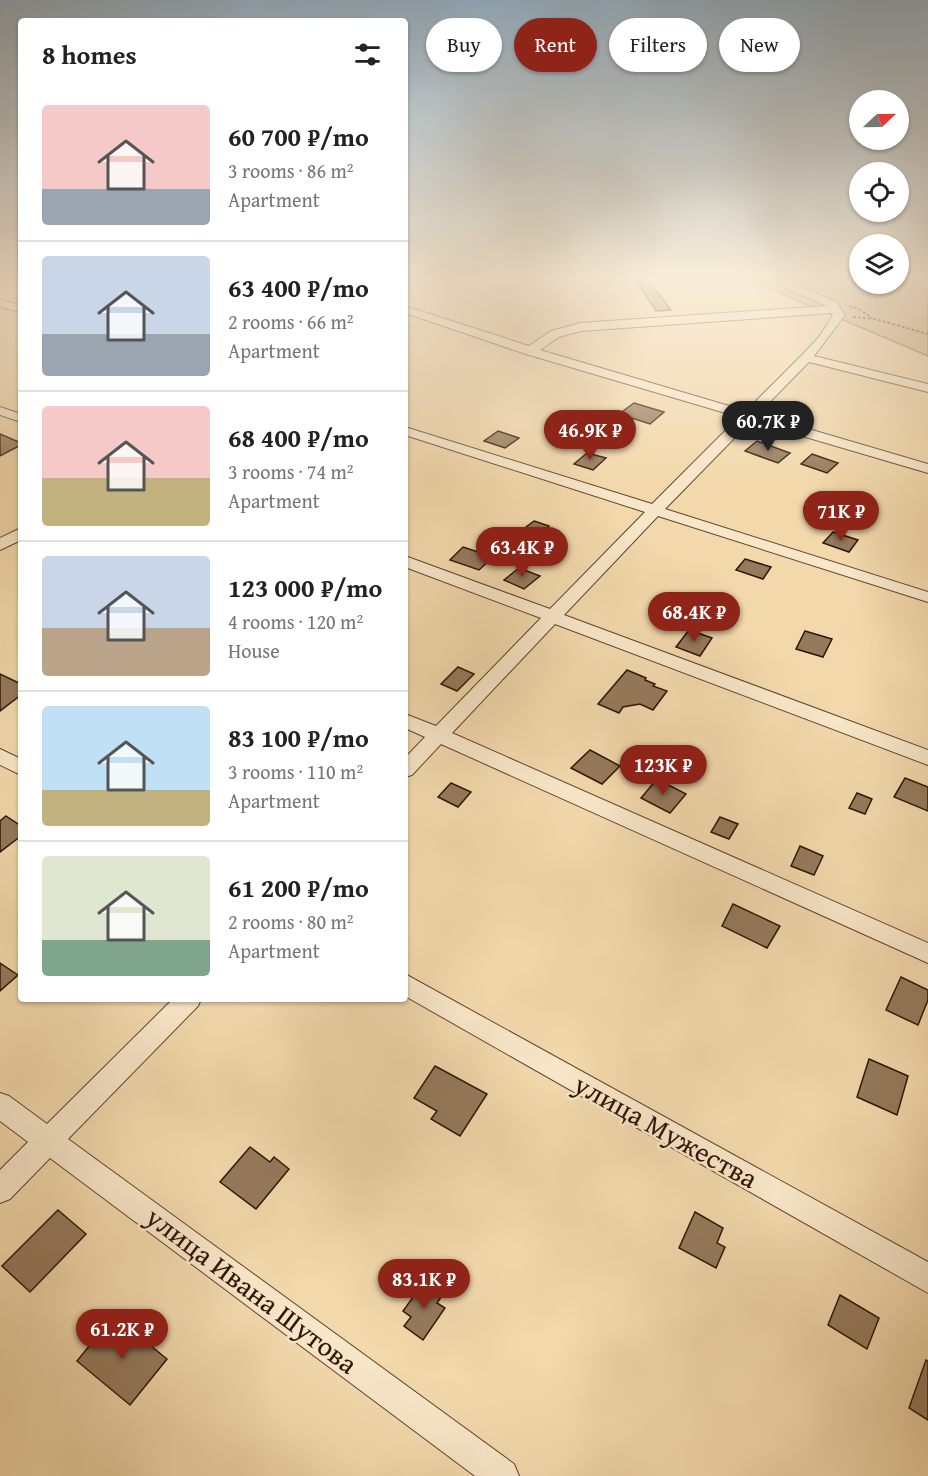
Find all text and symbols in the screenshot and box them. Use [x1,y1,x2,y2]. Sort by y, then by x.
chip: Buy [426,18,502,72]
chip: Rent [514,18,597,72]
chip: Filters [609,18,707,72]
chip: New [719,18,800,72]
text: 8 homes [42,35,137,74]
icon: filters [351,38,384,71]
north arrow [849,90,909,150]
map controls [849,90,909,294]
text: 60 700 ₽/mo [228,117,369,156]
icon: home [90,129,162,201]
text: 3 rooms · 86 m² [228,156,354,185]
button: locate [849,162,909,222]
text: Apartment [228,185,320,214]
button: layers [849,234,909,294]
text: 63 400 ₽/mo [228,268,369,307]
icon: home [90,280,162,352]
text: 2 rooms · 66 m² [228,307,354,336]
text: Apartment [228,336,320,365]
pin: 60.7K ₽ [713,401,823,452]
text: 60.7K ₽ [736,406,800,435]
pin: 46.9K ₽ [535,410,645,461]
text: 46.9K ₽ [558,415,622,444]
text: 68 400 ₽/mo [228,418,369,457]
icon: home [90,430,162,502]
text: 3 rooms · 74 m² [228,457,354,486]
text: Apartment [228,486,320,515]
pin: 71K ₽ [799,491,883,542]
text: 71K ₽ [817,496,865,525]
pin: 63.4K ₽ [467,527,577,578]
text: 63.4K ₽ [490,532,554,561]
text: 123 000 ₽/mo [228,568,382,607]
icon: home [90,580,162,652]
pin: 68.4K ₽ [639,592,749,643]
text: 68.4K ₽ [662,597,726,626]
text: 4 rooms · 120 m² [228,607,363,636]
text: House [228,636,280,665]
text: 83 100 ₽/mo [228,718,369,757]
icon: home [90,730,162,802]
pin: 123K ₽ [614,745,712,796]
text: 123K ₽ [634,750,692,779]
text: 3 rooms · 110 m² [228,757,363,786]
text: Apartment [228,786,320,815]
text: 61 200 ₽/mo [228,868,369,907]
icon: home [90,880,162,952]
text: 2 rooms · 80 m² [228,907,354,936]
text: Apartment [228,936,320,965]
street label: улица Мужества [566,1063,766,1198]
street label: улица Ивана Шутова [137,1196,367,1383]
pin: 83.1K ₽ [369,1259,479,1310]
text: 83.1K ₽ [392,1264,456,1293]
pin: 61.2K ₽ [67,1309,177,1360]
text: 61.2K ₽ [90,1314,154,1343]

